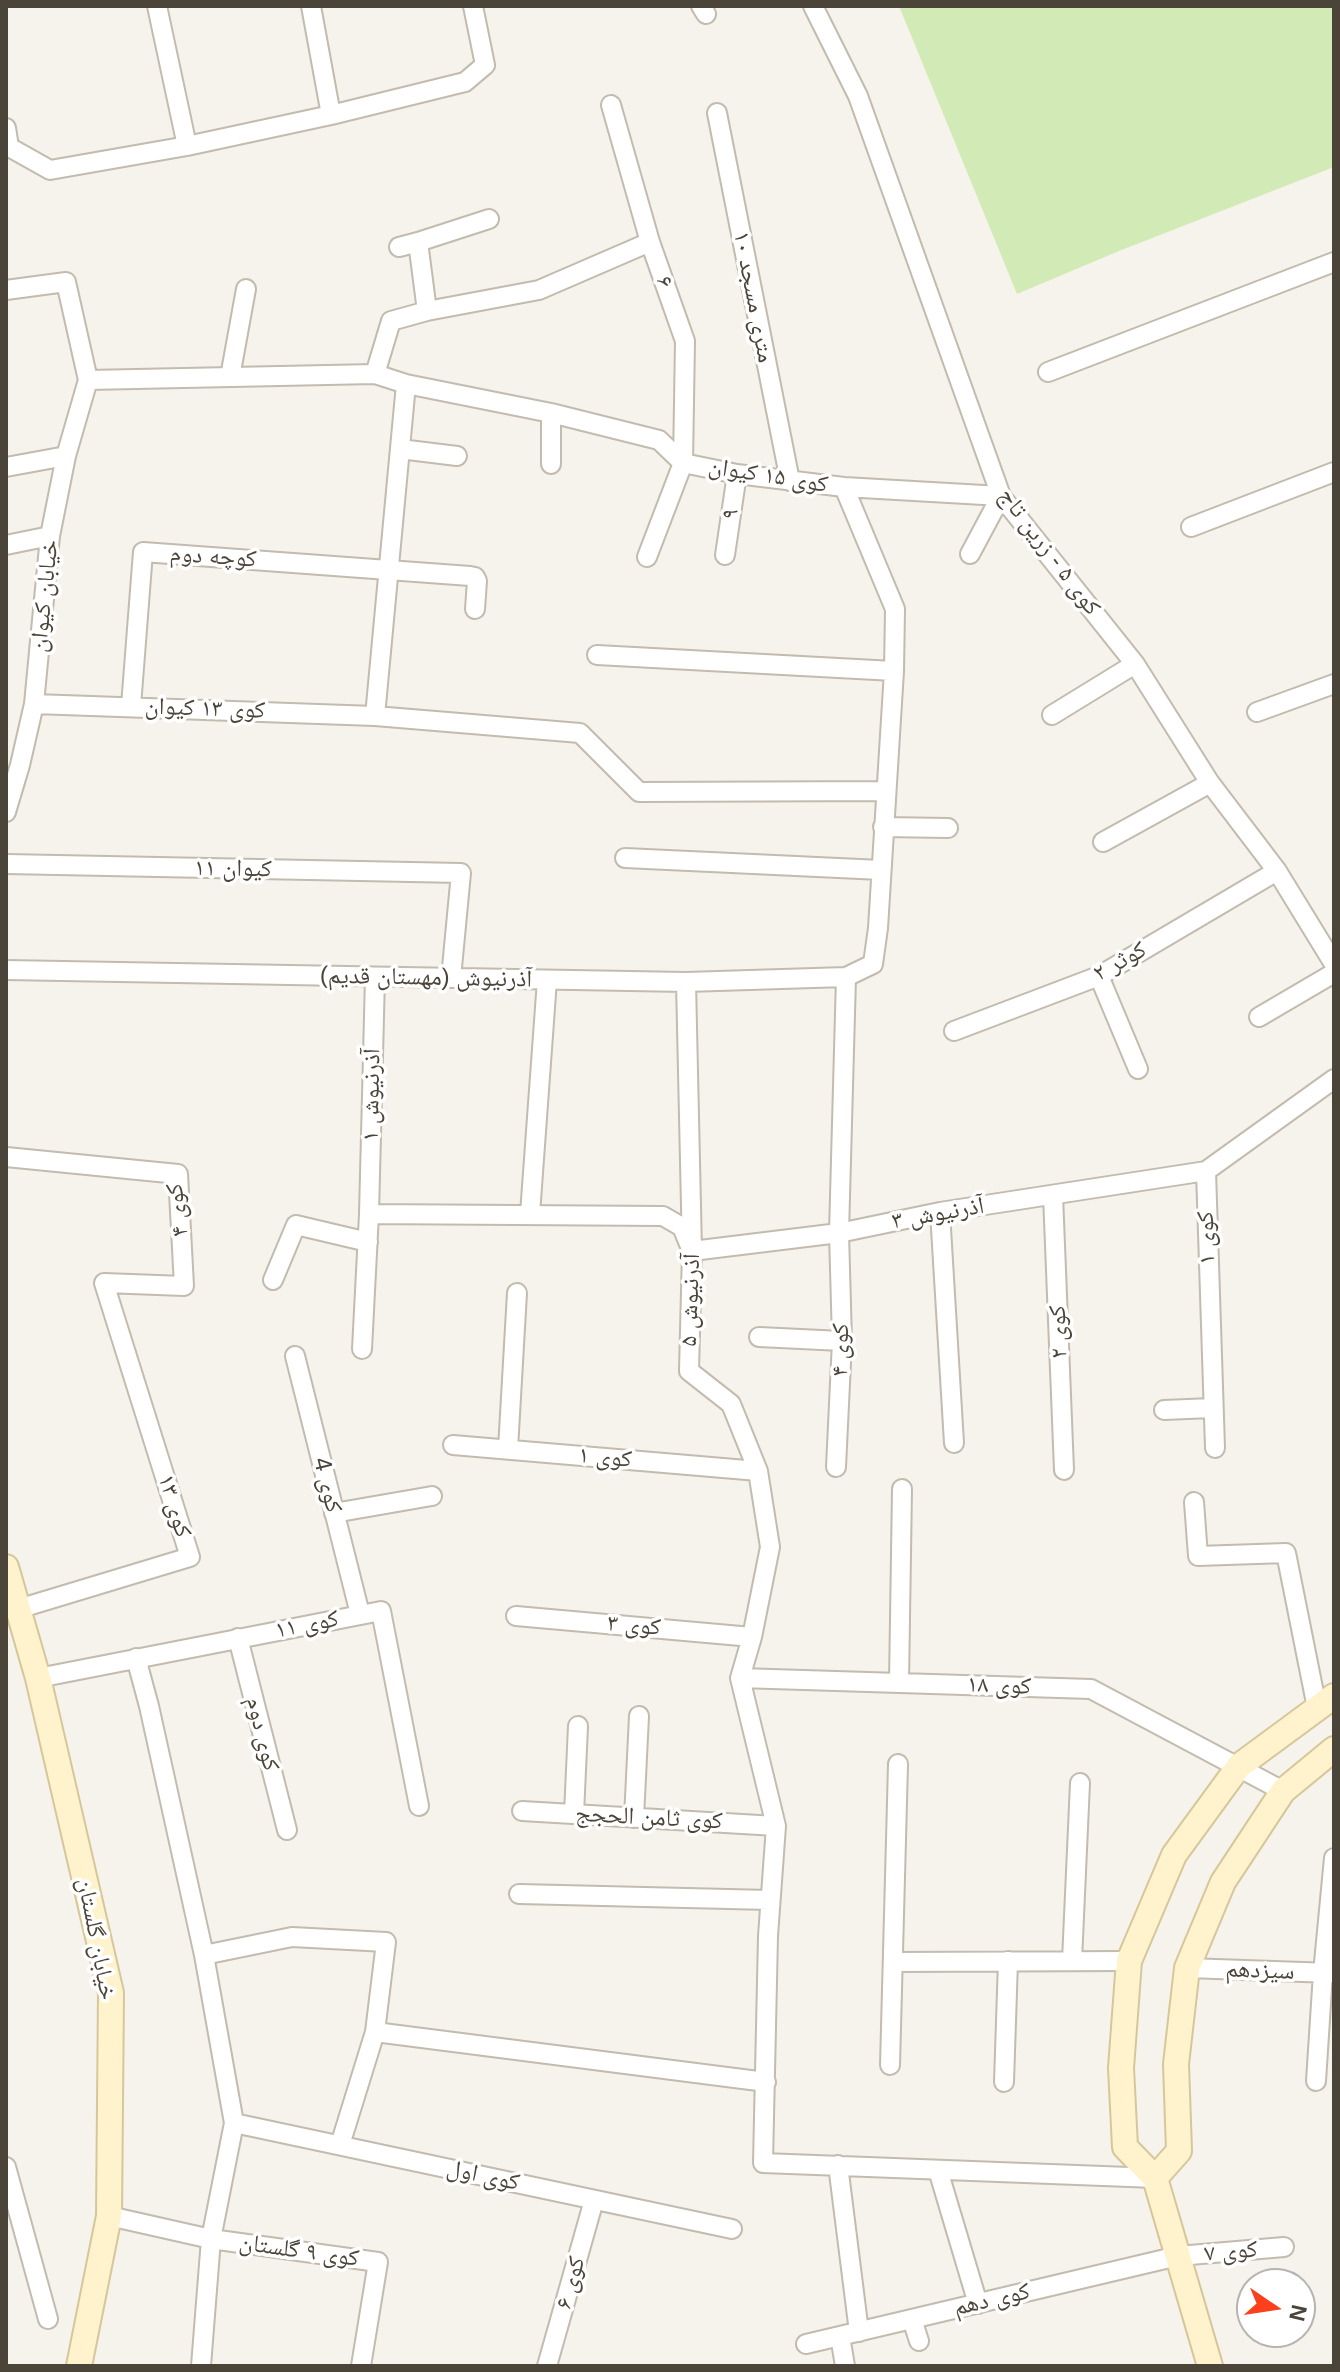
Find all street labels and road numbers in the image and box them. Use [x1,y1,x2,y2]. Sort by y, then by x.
street label: ۱۰ متری مسجد [726,229,780,365]
street label: ۶ [649,272,679,292]
street label: کوی ۱۵ کیوان [706,452,830,500]
street label: کوی ۵ - زرین تاج [992,483,1106,621]
street label: ۹ [716,507,746,521]
street label: خیابان کیوان [25,538,65,654]
street label: کوچه دوم [169,540,257,574]
street label: کوی ۱۳ کیوان [144,693,266,725]
street label: کیوان ۱۱ [194,854,272,884]
street label: کوثر ۲ [1088,936,1152,988]
street label: آذرنیوش (مهستان قدیم) [320,962,532,994]
street label: آذرنیوش ۱ [357,1048,387,1142]
street label: کوی ۴ [160,1182,196,1238]
street label: آذرنیوش ۳ [890,1192,986,1236]
street label: کوی ۱ [1192,1211,1222,1265]
street label: آذرنیوش ۵ [675,1253,707,1347]
street label: کوی ۲ [1044,1305,1074,1359]
street label: کوی ۴ [826,1323,856,1377]
street label: کوی ۱ [577,1441,633,1475]
street label: کوی 4 [306,1454,348,1516]
street label: کوی ۱۳ [151,1471,197,1541]
street label: کوی ۱۱ [273,1605,341,1645]
street label: کوی ۳ [606,1609,662,1643]
street label: کوی ۱۸ [966,1670,1032,1702]
street label: کوی دوم [239,1694,285,1774]
street label: کوی ثامن الحجج [575,1800,723,1836]
street label: خیابان گلستان [70,1875,122,2003]
street label: سیزدهم [1225,1955,1295,1987]
street label: کوی اول [444,2154,522,2198]
street label: کوی ۹ گلستان [237,2228,361,2274]
street label: کوی ۷ [1203,2235,1259,2269]
street label: کوی ۶ [550,2253,592,2313]
street label: کوی دهم [951,2277,1033,2323]

